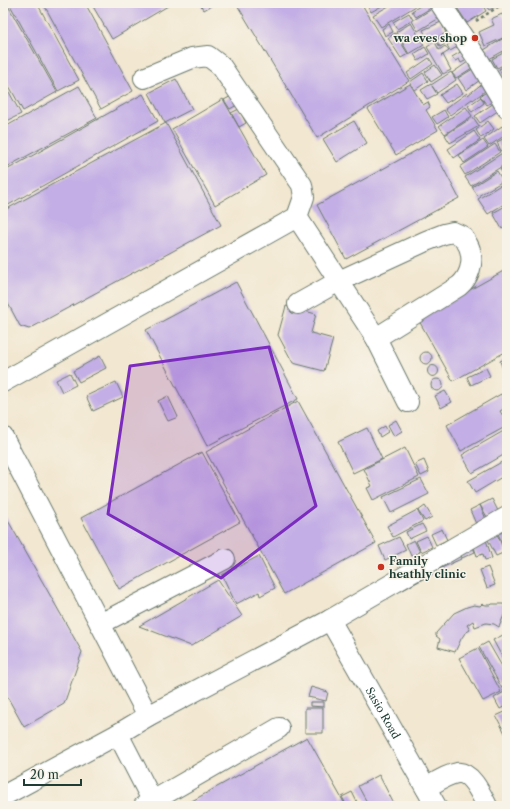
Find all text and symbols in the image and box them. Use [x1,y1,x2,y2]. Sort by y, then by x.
place label: wa eves shop [392,31,467,45]
marker: wa eves shop [470,33,480,43]
place label: Family heathly clinic [389,554,466,581]
marker: Family heathly clinic [376,562,386,572]
street label: Sasio Road [363,685,403,742]
scale bar [24,761,81,787]
text: 20 m [30,767,59,782]

